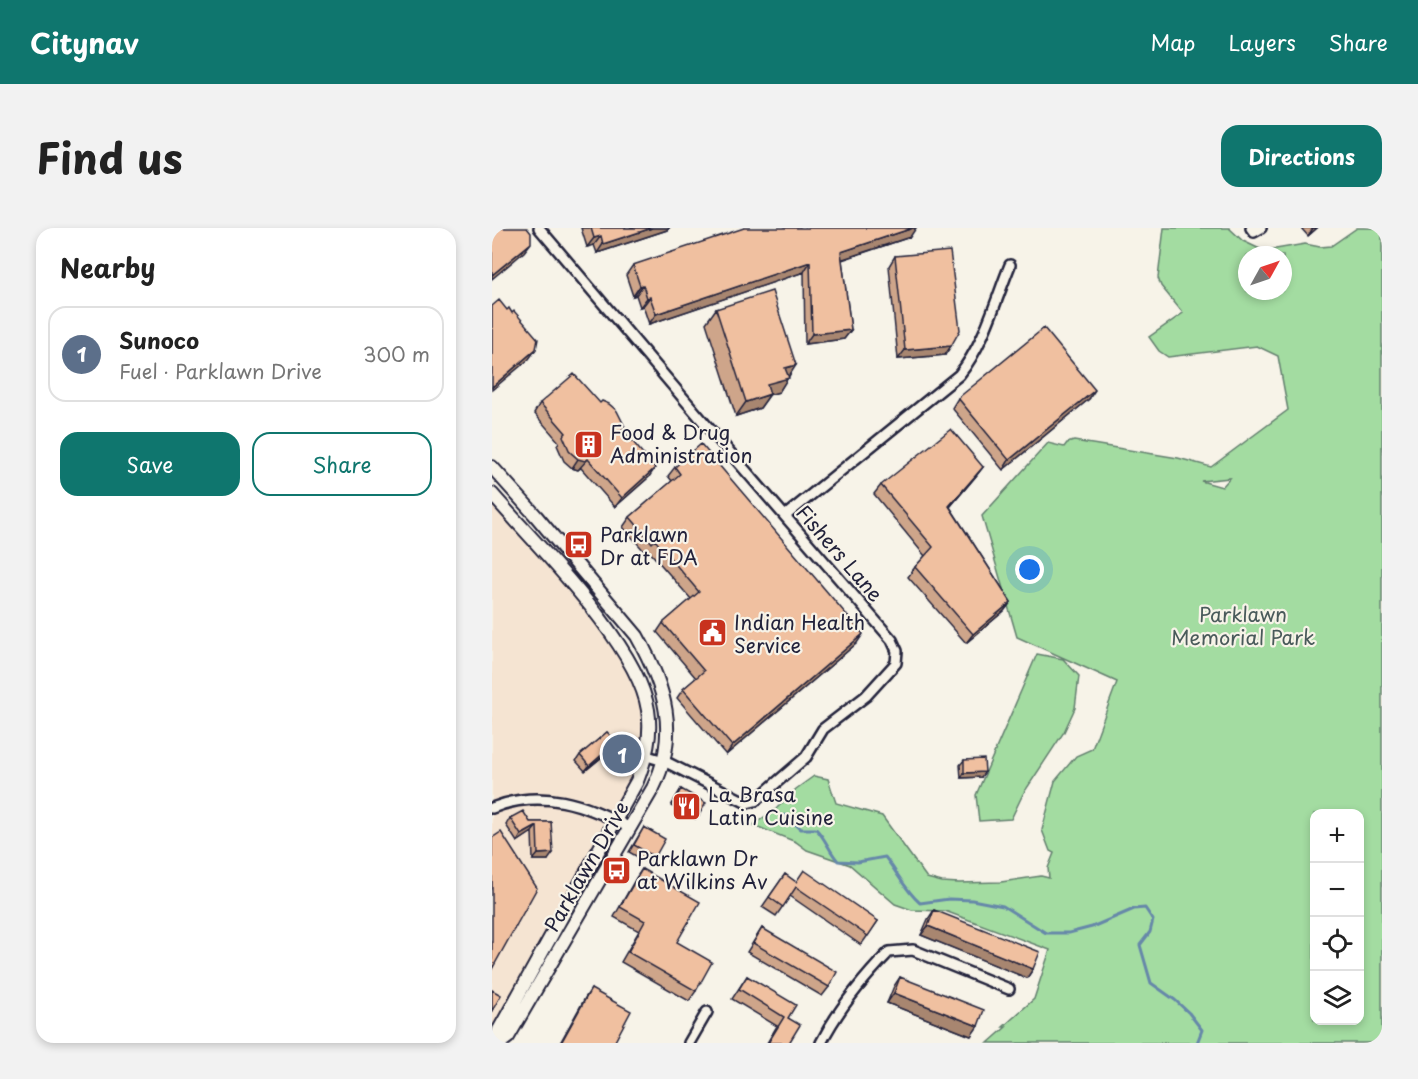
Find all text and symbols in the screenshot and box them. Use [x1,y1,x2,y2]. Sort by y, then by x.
text: Citynav [30,21,139,64]
text: Map [1151,26,1195,58]
text: Layers [1228,26,1296,58]
text: Share [1329,26,1388,58]
text: Find us [36,125,183,188]
button: Directions [1221,125,1382,187]
north arrow [1238,246,1292,300]
text: Nearby [60,248,155,287]
text: Sunoco [119,323,199,356]
text: 1 [77,339,86,369]
text: 300 m [363,339,430,369]
text: Fuel · Parklawn Drive [119,356,322,386]
place label: Food & Drug Administration [610,417,753,470]
building icon: Food & Drug Administration [573,428,605,460]
button: Save [60,432,240,496]
button: Share [252,432,432,496]
street label: Fishers Lane [789,498,891,608]
place label: Parklawn Dr at FDA [600,519,698,572]
bus stop icon: Parklawn Dr at FDA [563,529,595,561]
your location [1015,555,1044,584]
park label: Parklawn Memorial Park [1171,599,1315,652]
place label: Indian Health Service [734,607,865,660]
public building icon: Indian Health Service [697,617,729,649]
pin: 1 [602,732,642,776]
place label: La Brasa Latin Cuisine [708,779,834,832]
restaurant icon: La Brasa Latin Cuisine [671,790,703,822]
street label: Parklawn Drive [536,795,636,937]
map controls [1310,809,1364,1025]
button: + [1310,809,1364,863]
place label: Parklawn Dr at Wilkins Av [637,843,768,896]
bus stop icon: Parklawn Dr at Wilkins Av [600,854,632,886]
button: − [1310,863,1364,917]
button: locate [1310,917,1364,971]
button: layers [1310,971,1364,1025]

